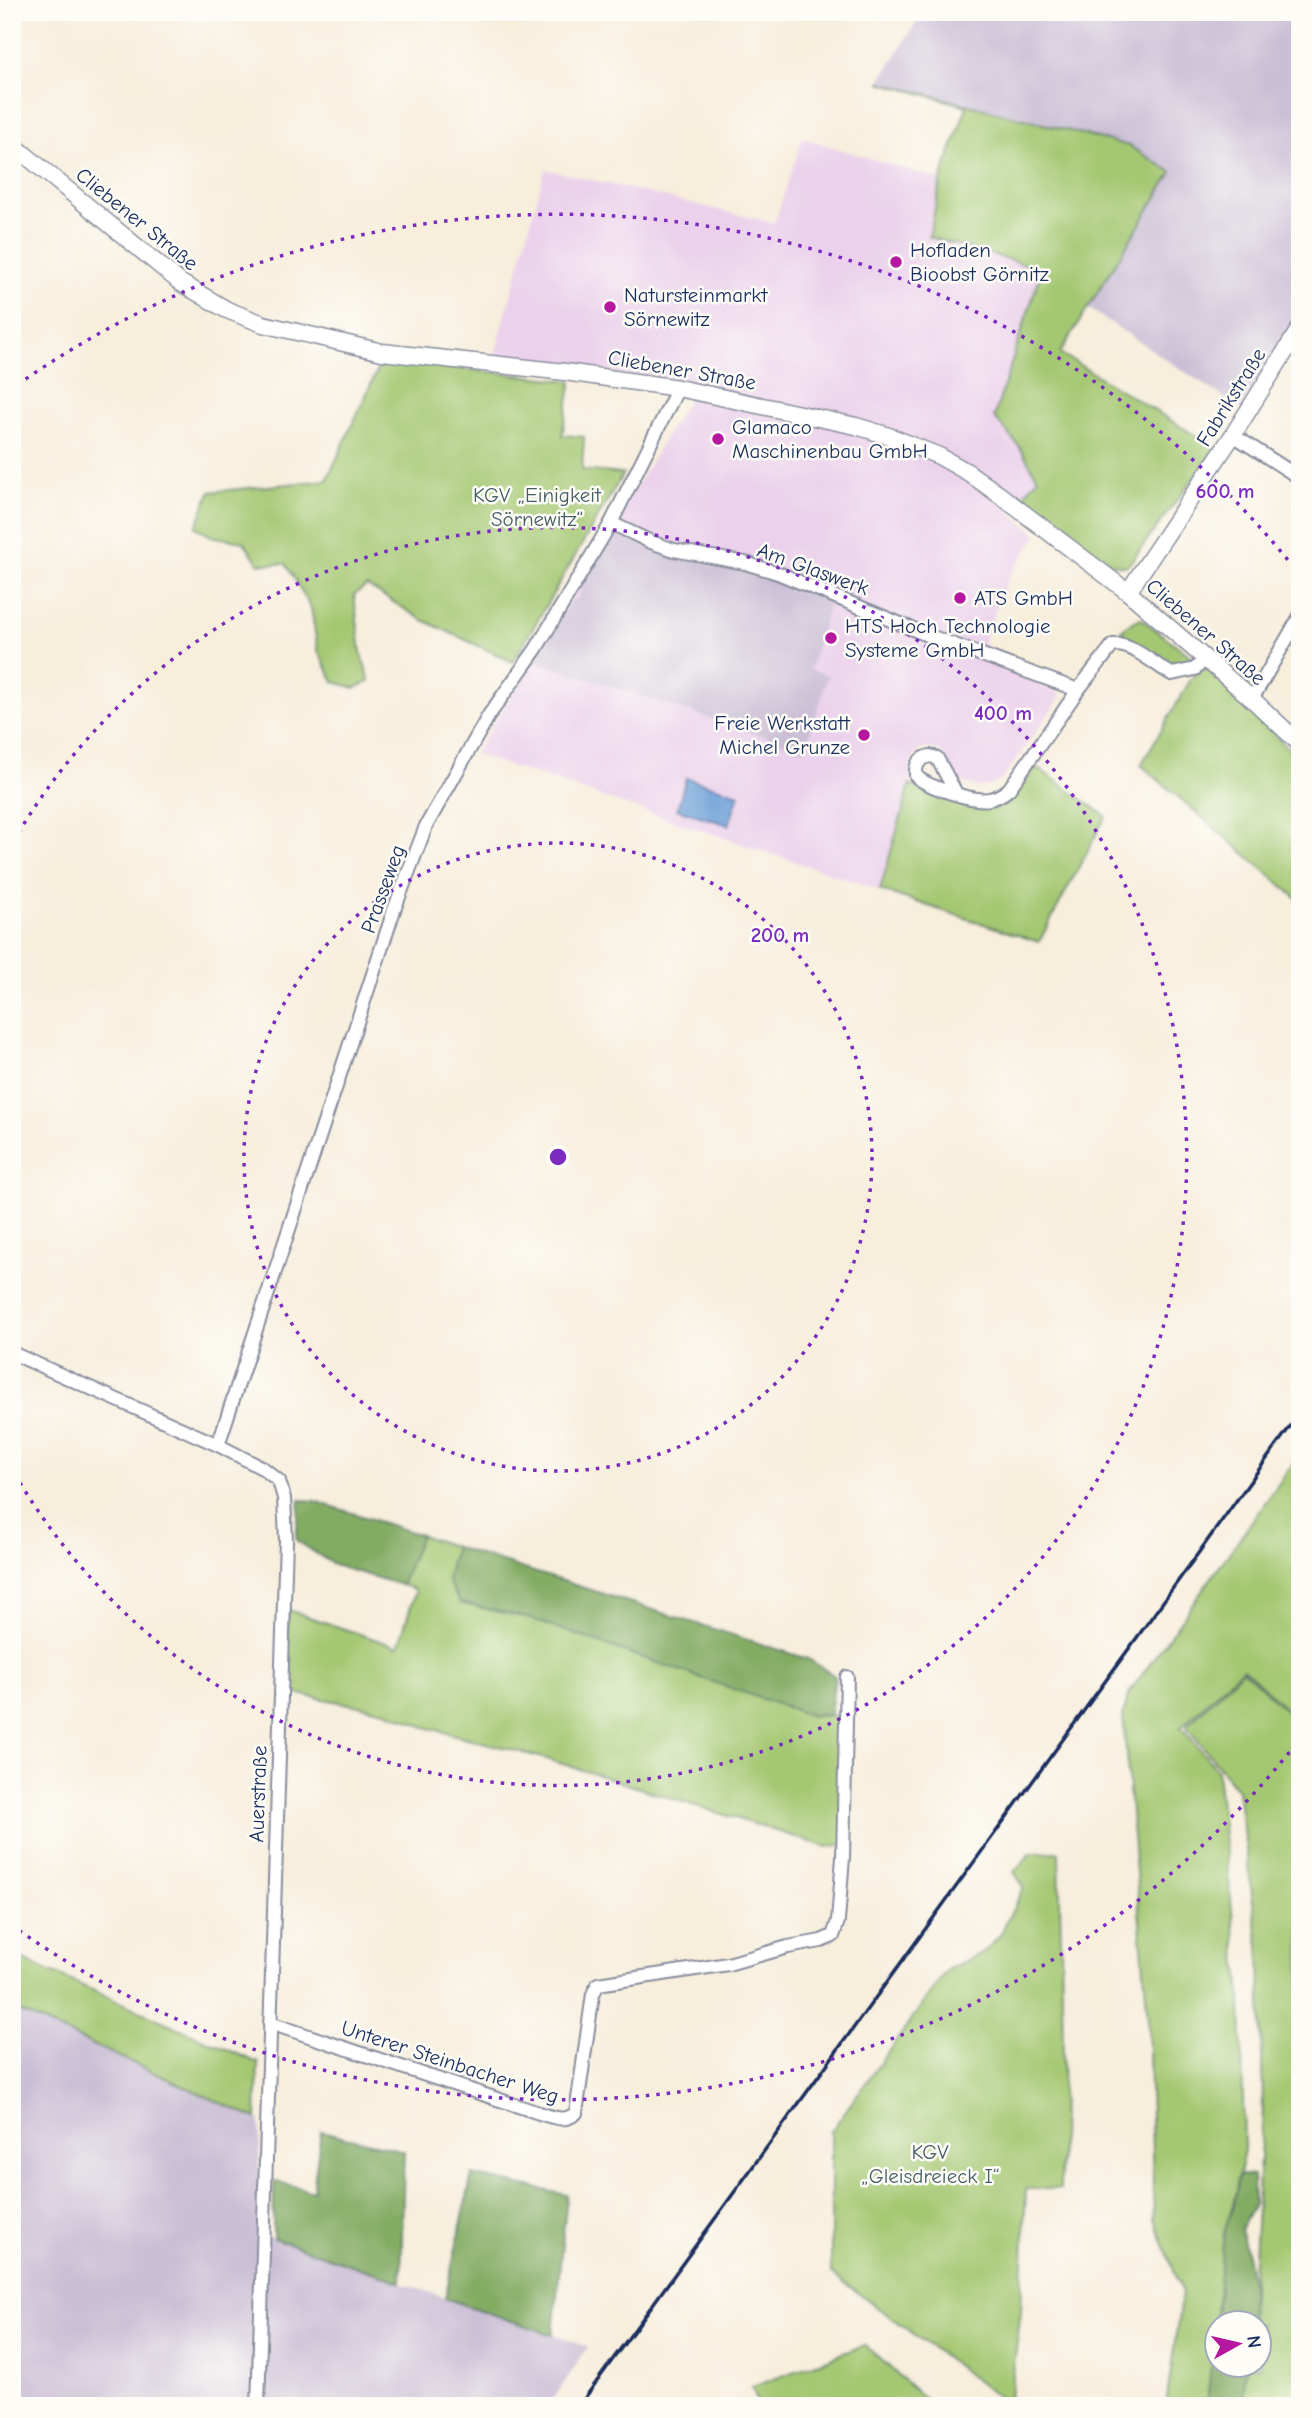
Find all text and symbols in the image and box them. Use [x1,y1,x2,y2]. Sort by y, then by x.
street label: Cliebener Straße [71,162,203,276]
place label: Hofladen Bioobst Görnitz [910,238,1049,286]
marker: Hofladen Bioobst Görnitz [888,254,904,270]
place label: Natursteinmarkt Sörnewitz [624,283,768,331]
marker: Natursteinmarkt Sörnewitz [602,299,618,315]
street label: Fabrikstraße [1191,343,1271,451]
street label: Cliebener Straße [606,345,758,395]
place label: Glamaco Maschinenbau GmbH [732,415,928,463]
marker: Glamaco Maschinenbau GmbH [710,431,726,447]
text: 600 m [1195,479,1255,503]
park label: KGV „Einigkeit Sörnewitz“ [473,483,602,531]
street label: Am Glaswerk [754,538,872,600]
street label: Cliebener Straße [1142,574,1270,690]
place label: ATS GmbH [974,586,1073,610]
marker: ATS GmbH [952,590,968,606]
place label: HTS Hoch Technologie Systeme GmbH [845,614,1050,662]
marker: HTS Hoch Technologie Systeme GmbH [823,630,839,646]
text: 400 m [974,701,1032,725]
place label: Freie Werkstatt Michel Grunze [714,711,851,759]
marker: Freie Werkstatt Michel Grunze [856,727,872,743]
street label: Prasseweg [356,842,410,936]
text: 200 m [751,923,809,947]
centre of rings [546,1145,570,1169]
street label: Auerstraße [244,1745,272,1843]
street label: Unterer Steinbacher Weg [338,2015,562,2109]
park label: KGV „Gleisdreieck I“ [861,2140,999,2188]
north arrow [1204,2310,1274,2380]
text: N [1242,2334,1266,2349]

